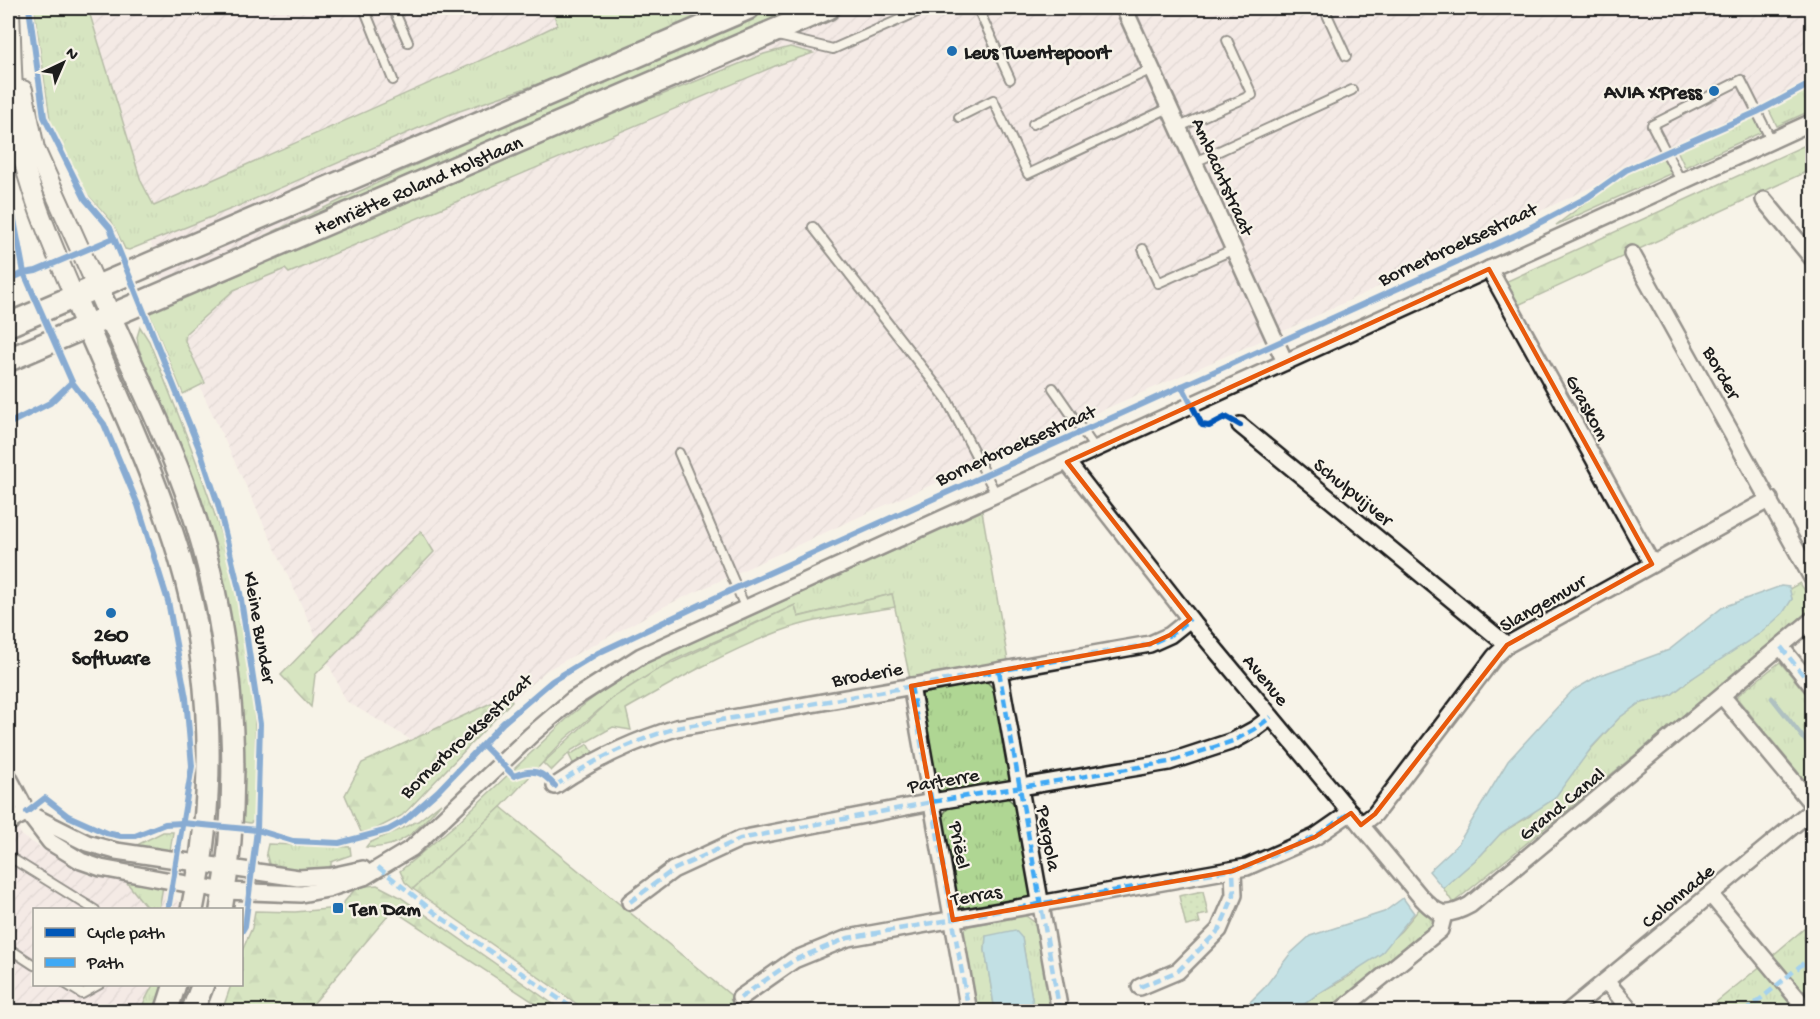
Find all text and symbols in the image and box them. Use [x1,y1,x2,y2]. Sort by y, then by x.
north arrow [33,33,93,93]
place label: Leus Twentepoort [964,43,1112,66]
text: N [61,44,82,66]
marker: Leus Twentepoort [945,44,959,58]
place label: AVIA XPress [1603,83,1704,106]
marker: AVIA XPress [1707,84,1721,98]
street label: Ambachtstraat [1185,115,1258,241]
street label: Henriëtte Roland Holstlaan [311,132,527,242]
street label: Bornerbroeksestraat [1375,199,1543,293]
street label: Border [1696,342,1745,406]
street label: Graskom [1559,372,1613,446]
street label: Bornerbroeksestraat [932,401,1102,493]
street label: Schulpvijver [1307,455,1398,534]
street label: Kleine Bunder [236,570,279,687]
street label: Slangemuur [1496,570,1593,639]
marker: 2GO Software [104,606,118,620]
place label: 2GO Software [72,626,151,672]
street label: Avenue [1236,651,1293,712]
street label: Broderie [829,659,905,694]
street label: Bornerbroeksestraat [396,669,540,805]
street label: Grand Canal [1516,764,1611,847]
street label: Parterre [905,765,982,800]
street label: Pergola [1029,803,1064,874]
street label: Priëel [942,819,973,871]
street label: Colonnade [1638,860,1721,935]
street label: Terras [949,882,1004,913]
place label: Ten Dam [348,900,421,923]
marker: Ten Dam [331,901,345,915]
legend [33,908,243,986]
text: Cycle path [87,924,165,945]
text: Path [86,954,124,975]

